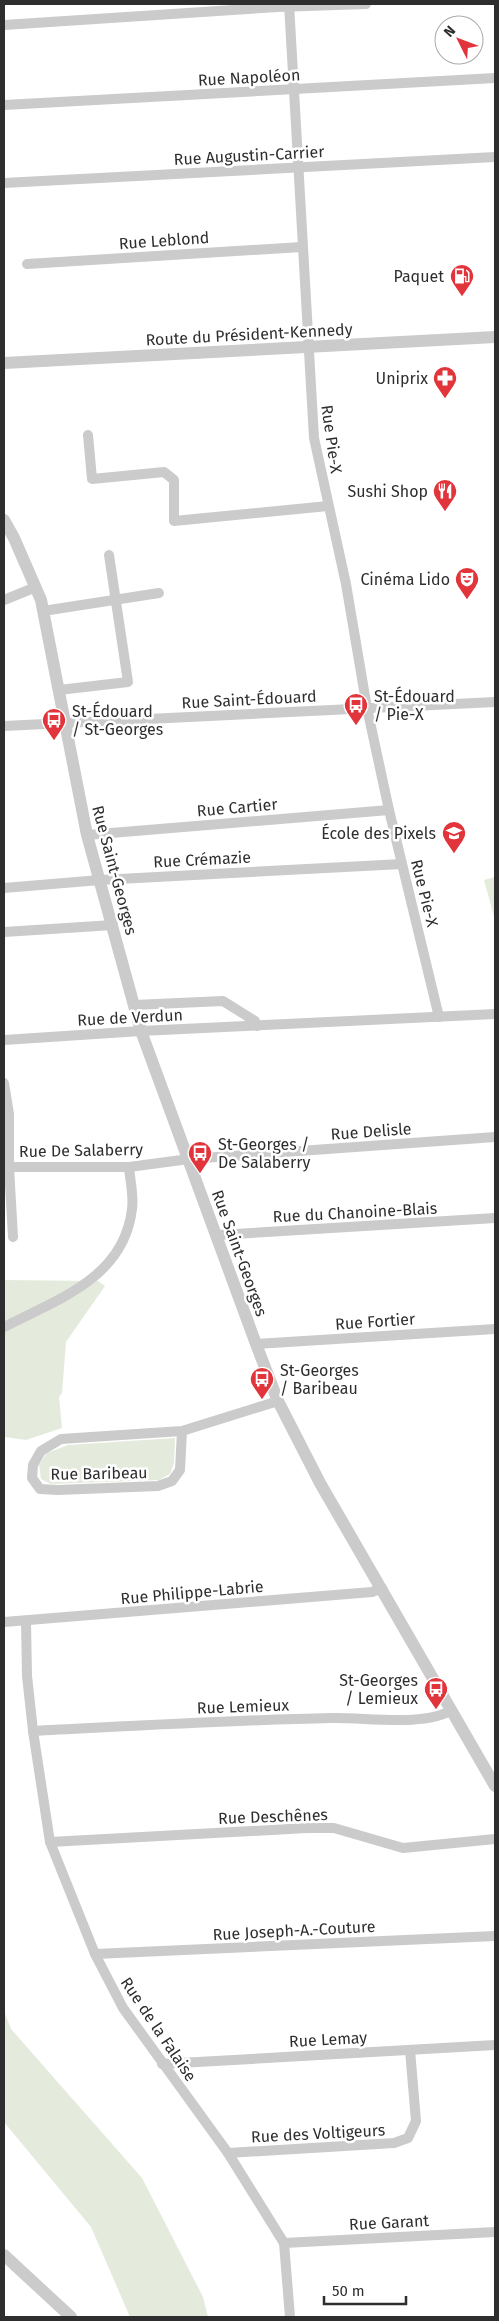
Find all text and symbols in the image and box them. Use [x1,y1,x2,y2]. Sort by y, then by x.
north arrow [434,15,484,65]
text: N [440,22,459,41]
street label: Rue Napoléon [197,65,301,90]
street label: Rue Augustin-Carrier [173,142,326,169]
street label: Rue Leblond [118,228,210,253]
fuel station icon: Paquet [449,263,475,297]
place label: Paquet [394,267,444,286]
street label: Route du Président-Kennedy [145,320,353,349]
pharmacy icon: Uniprix [432,365,458,399]
place label: Uniprix [376,369,428,388]
street label: Rue Pie-X [317,404,346,475]
restaurant icon: Sushi Shop [432,478,458,512]
place label: Sushi Shop [347,482,428,501]
theatre icon: Cinéma Lido [454,566,480,600]
place label: Cinéma Lido [360,570,450,589]
street label: Rue Saint-Édouard [181,685,317,713]
place label: St-Édouard / Pie-X [374,686,455,724]
bus stop icon: St-Édouard / Pie-X [343,692,369,726]
place label: St-Édouard / St-Georges [72,701,163,739]
bus stop icon: St-Édouard / St-Georges [41,707,67,741]
street label: Rue Cartier [196,794,279,820]
street label: Rue Saint-Georges [88,803,141,937]
school or university icon: École des Pixels [441,820,467,854]
place label: École des Pixels [321,823,436,843]
street label: Rue Crémazie [153,847,251,872]
street label: Rue Pie-X [407,857,442,929]
street label: Rue de Verdun [77,1005,183,1030]
street label: Rue Delisle [330,1119,412,1144]
place label: St-Georges / De Salaberry [218,1135,310,1172]
street label: Rue De Salaberry [19,1140,143,1161]
bus stop icon: St-Georges / De Salaberry [187,1140,213,1174]
street label: Rue Saint-Georges [208,1187,271,1319]
street label: Rue du Chanoine-Blais [272,1199,438,1226]
street label: Rue Fortier [334,1309,416,1334]
place label: St-Georges / Baribeau [280,1361,359,1398]
bus stop icon: St-Georges / Baribeau [249,1366,275,1400]
street label: Rue Baribeau [50,1463,148,1484]
street label: Rue Philippe-Labrie [120,1577,264,1608]
place label: St-Georges / Lemieux [339,1671,418,1708]
bus stop icon: St-Georges / Lemieux [423,1676,449,1710]
street label: Rue Lemieux [197,1695,290,1718]
street label: Rue Deschênes [218,1805,328,1828]
street label: Rue Joseph-A.-Couture [212,1917,376,1944]
street label: Rue de la Falaise [117,1974,200,2085]
street label: Rue Lemay [288,2028,368,2051]
street label: Rue des Voltigeurs [250,2120,386,2147]
street label: Rue Garant [348,2211,430,2234]
scale bar [324,2274,406,2306]
text: 50 m [332,2282,365,2300]

